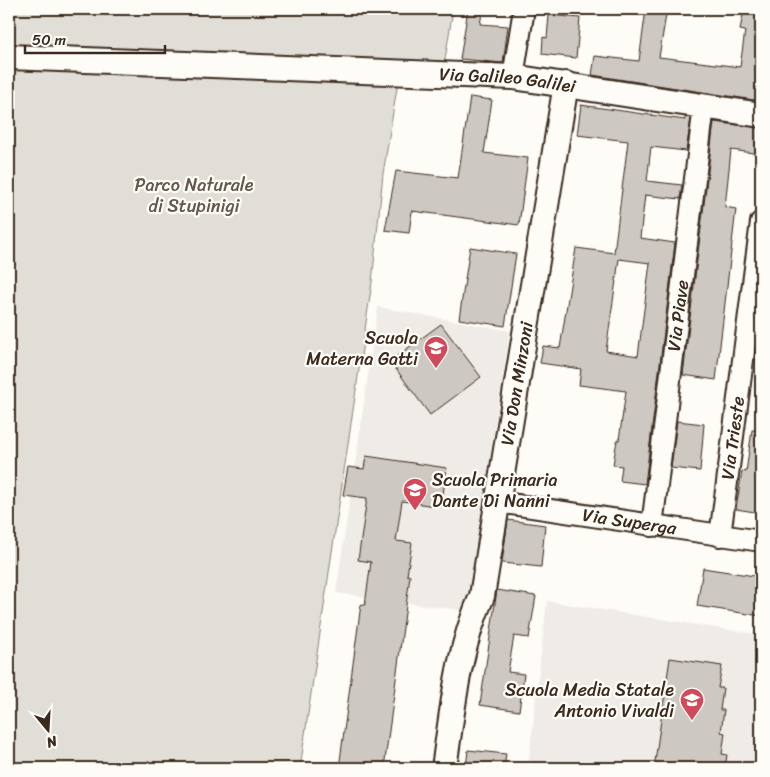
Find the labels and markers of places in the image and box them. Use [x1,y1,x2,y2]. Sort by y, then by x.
place label: Scuola Materna Gatti [306,322,419,375]
school or university icon: Scuola Materna Gatti [423,335,449,369]
place label: Scuola Primaria Dante Di Nanni [432,464,557,517]
school or university icon: Scuola Primaria Dante Di Nanni [402,477,428,511]
place label: Scuola Media Statale Antonio Vivaldi [505,674,675,727]
school or university icon: Scuola Media Statale Antonio Vivaldi [679,687,705,721]

